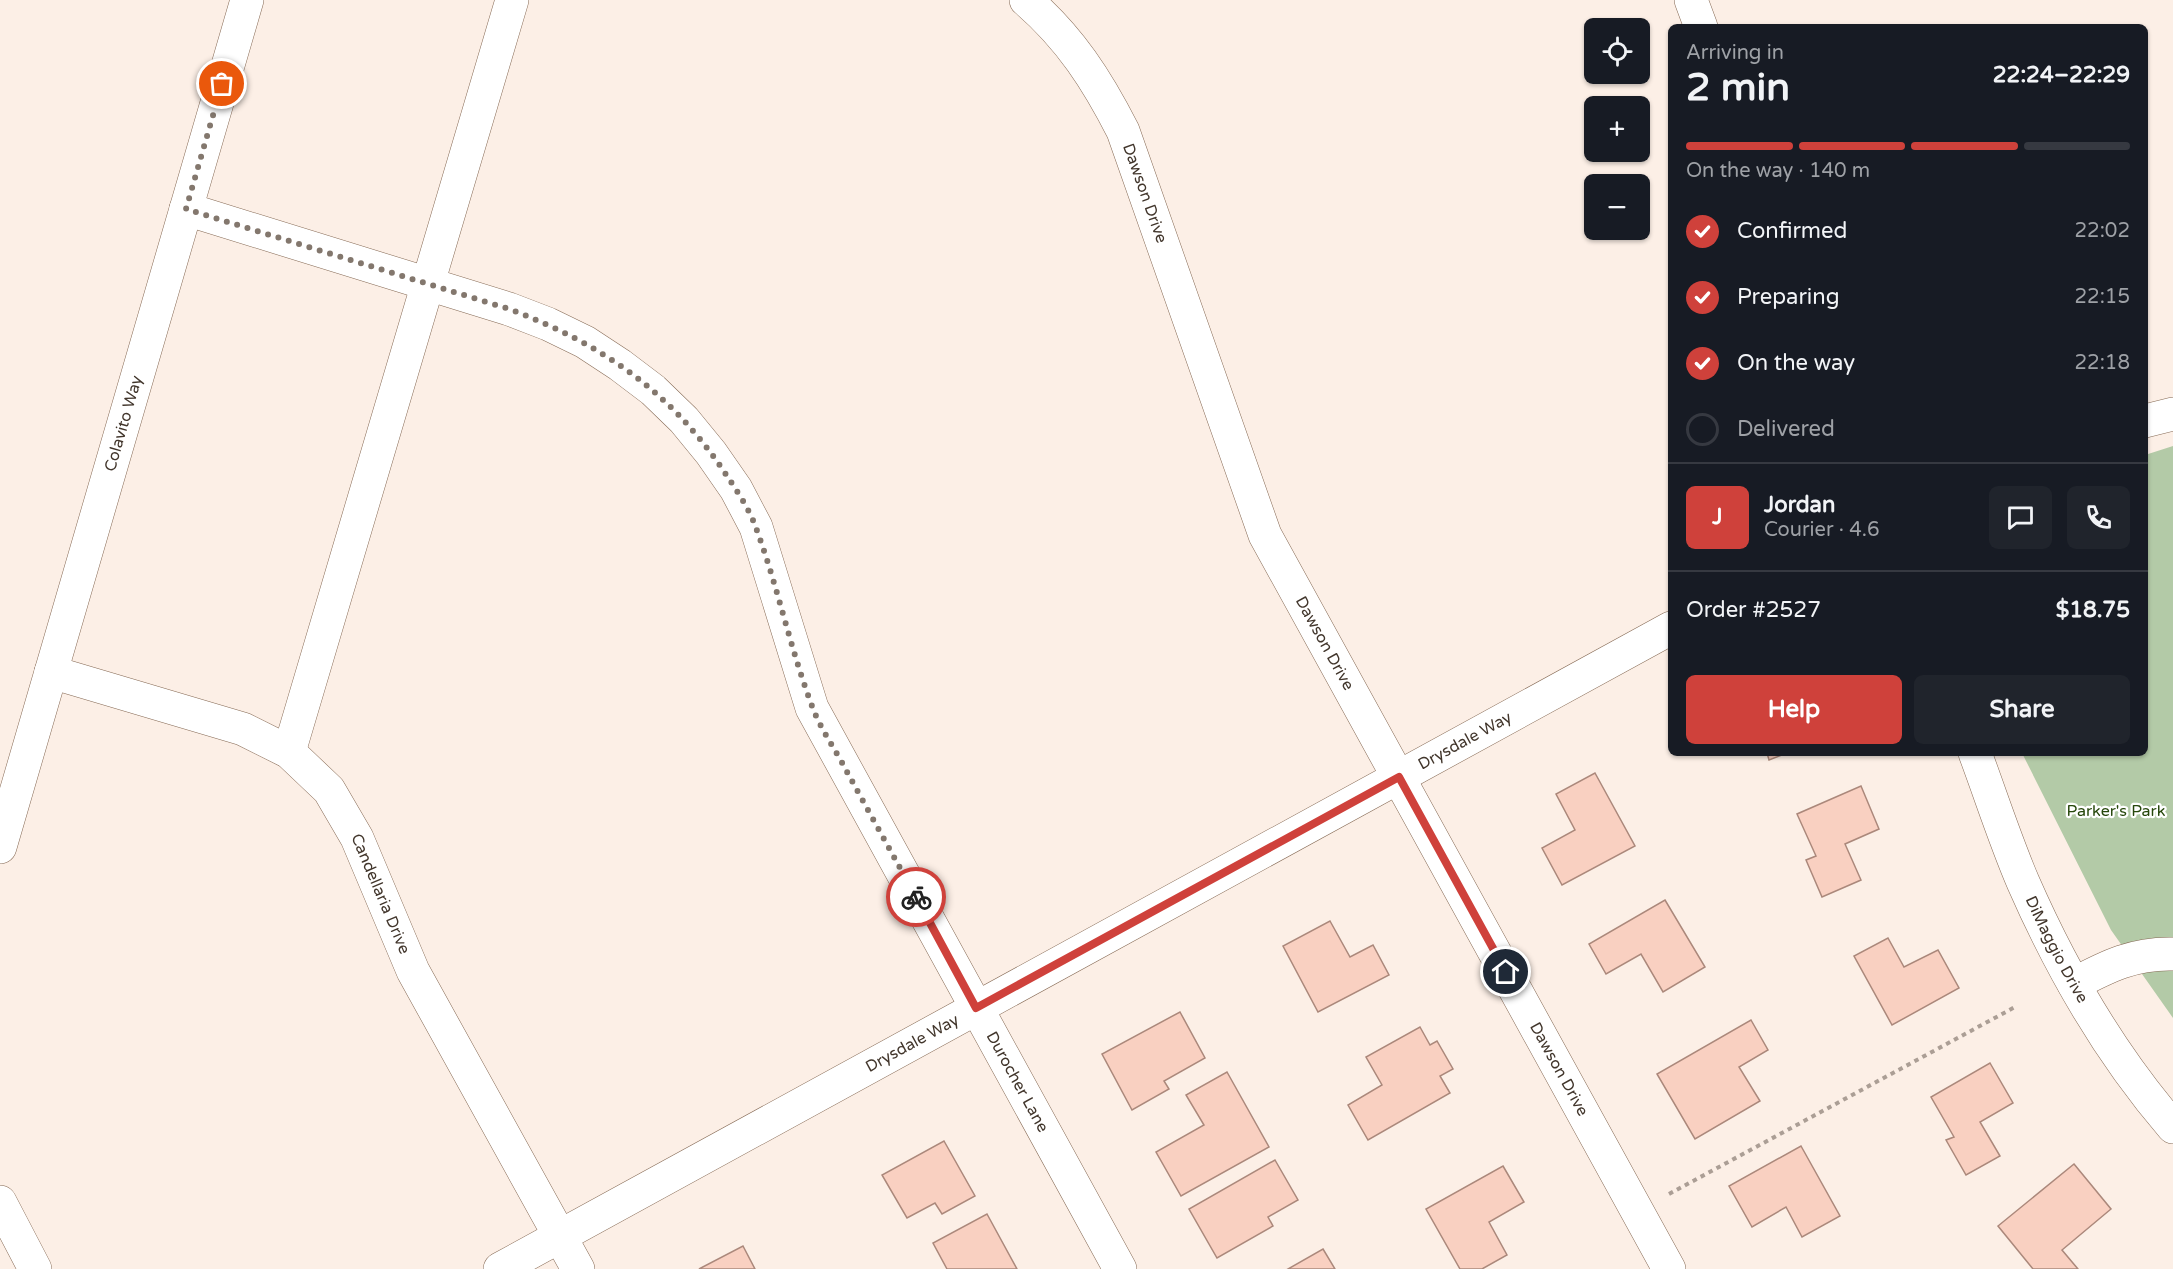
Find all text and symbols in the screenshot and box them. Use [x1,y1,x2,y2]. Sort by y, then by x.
map controls [1584,18,1650,240]
button: locate [1584,18,1650,84]
text: Arriving in [1686,41,1784,65]
pin [196,58,247,109]
text: 22:24–22:29 [1993,62,2130,88]
text: 2 min [1686,64,1790,111]
icon: bag [205,67,238,100]
button: + [1584,96,1650,162]
street label: Dawson Drive [1118,141,1172,246]
text: On the way · 140 m [1686,159,1870,183]
button: − [1584,174,1650,240]
icon: check [1686,215,1719,248]
text: Confirmed [1737,218,1847,244]
text: 22:02 [2075,219,2130,243]
icon: check [1686,281,1719,314]
text: Preparing [1737,284,1840,310]
text: 22:15 [2075,285,2130,309]
icon: check [1686,347,1719,380]
text: On the way [1737,350,1855,376]
text: 22:18 [2075,351,2130,375]
street label: Colavito Way [100,373,147,474]
text: Delivered [1737,416,1835,442]
button: chat [1989,486,2052,549]
button: phone [2067,486,2130,549]
text: Jordan [1764,492,1835,518]
text: J [1712,504,1723,530]
text: Courier · 4.6 [1764,518,1879,542]
street label: Dawson Drive [1291,593,1359,694]
text: Order #2527 [1686,597,1821,623]
text: $18.75 [2056,597,2130,623]
button: Help [1686,675,1902,744]
button: Share [1914,675,2130,744]
street label: Drysdale Way [1415,707,1516,774]
park label: Parker's Park [2067,801,2166,821]
street label: Candellaria Drive [346,831,415,957]
courier [886,867,946,927]
icon: bike [900,881,933,914]
street label: DiMaggio Drive [2021,893,2092,1007]
pin [1480,946,1531,997]
icon: home [1489,955,1522,988]
street label: Drysdale Way [862,1009,963,1077]
street label: Dawson Drive [1525,1019,1593,1120]
street label: Durocher Lane [982,1028,1053,1136]

